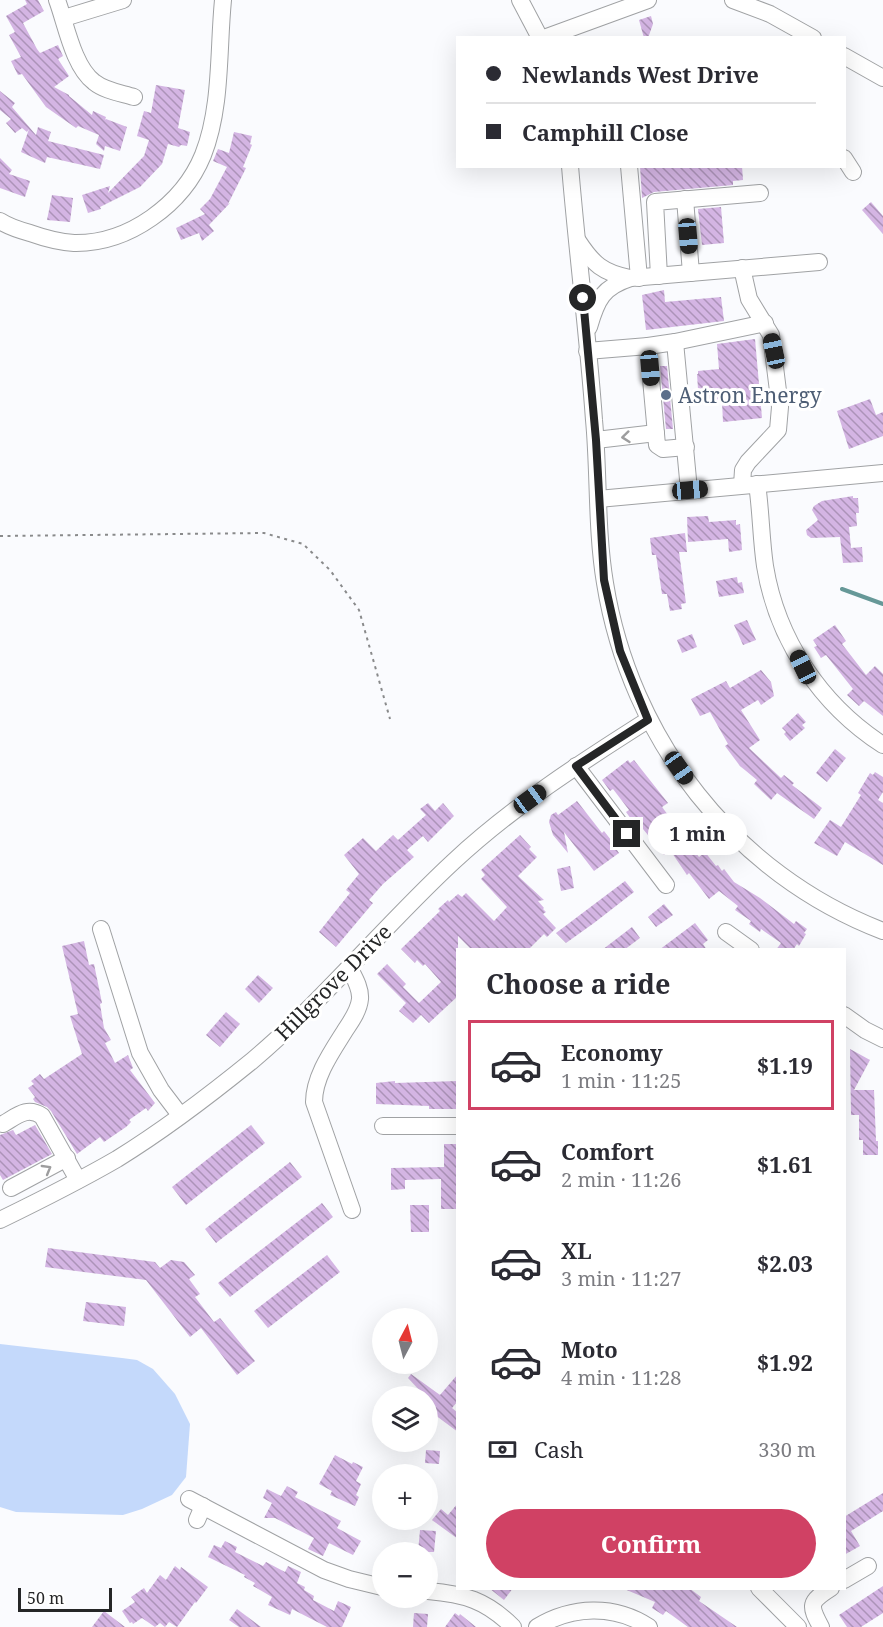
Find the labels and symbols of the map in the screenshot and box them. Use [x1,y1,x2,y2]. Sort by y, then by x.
car [677,217,699,255]
route start [569,284,596,311]
car [761,332,787,370]
car [639,349,661,387]
place label: Astron Energy [678,381,822,409]
marker: Astron Energy [659,388,673,402]
one-way arrow [622,430,631,442]
car [671,479,709,501]
car [787,647,819,687]
car [661,748,697,788]
car [510,781,550,817]
callout: 1 min [648,813,747,855]
route end [613,820,640,847]
street label: Hillgrove Drive [269,918,397,1046]
one-way arrow [40,1165,51,1176]
north arrow [372,1308,438,1374]
scale bar [18,1585,112,1612]

